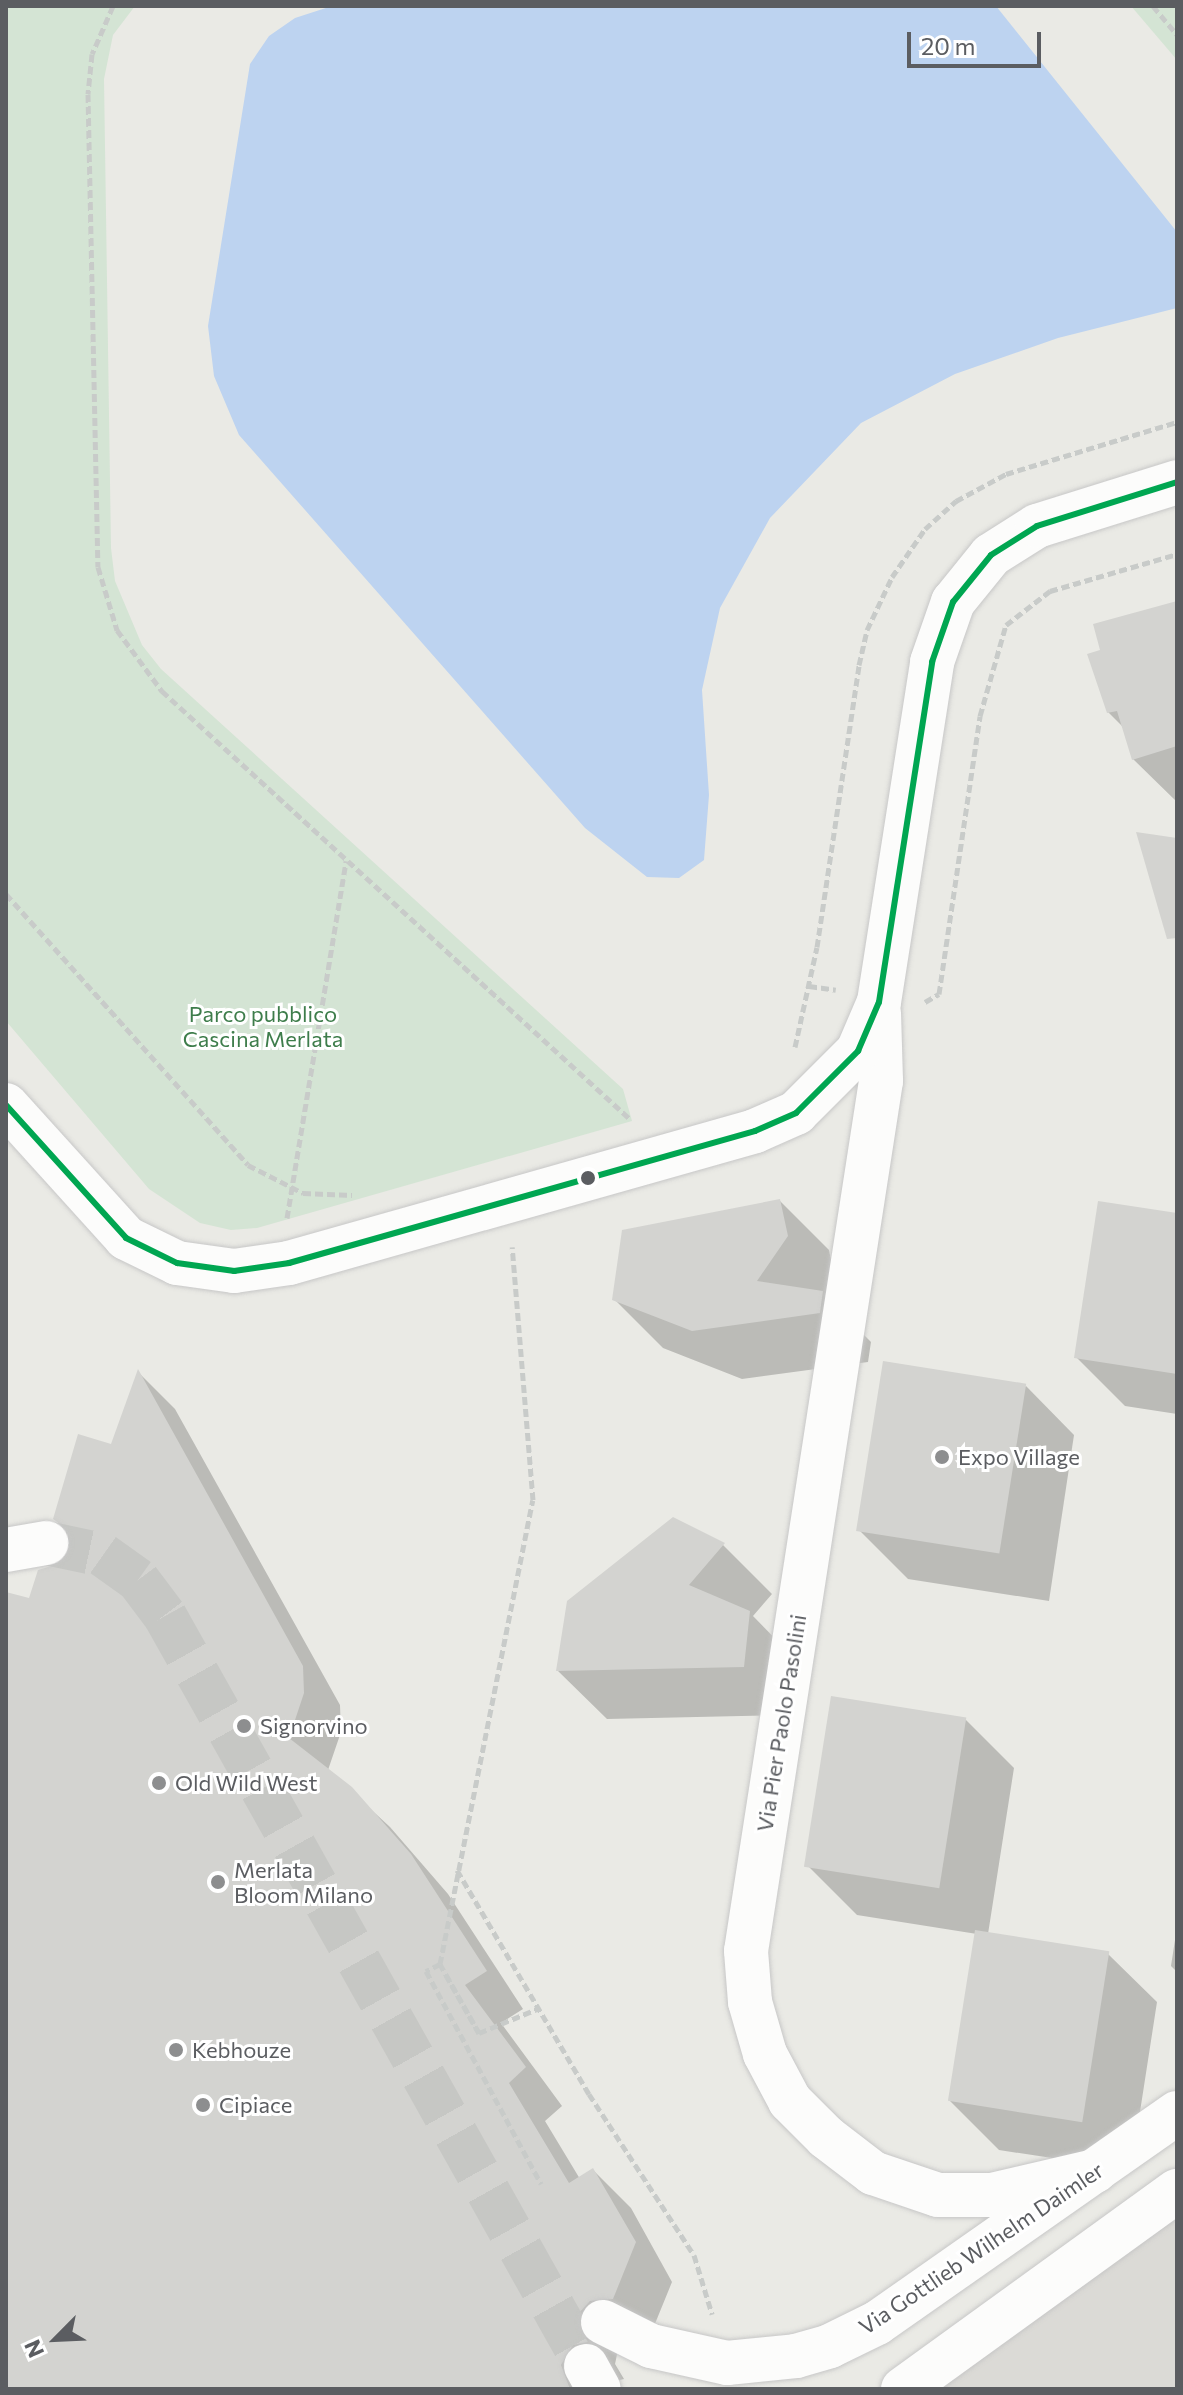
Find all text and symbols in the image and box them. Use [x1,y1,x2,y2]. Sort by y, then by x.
scale bar [911,16,1045,66]
text: 20 m [921,31,975,60]
park label: Parco pubblico Cascina Merlata [183,1000,343,1052]
unlabelled marker [580,1170,596,1186]
place label: Expo Village [958,1444,1080,1470]
marker: Expo Village [933,1448,951,1466]
street label: Via Pier Paolo Pasolini [751,1612,811,1834]
place label: Signorvino [260,1713,368,1739]
marker: Signorvino [235,1717,253,1735]
place label: Old Wild West [175,1770,318,1796]
marker: Old Wild West [150,1774,168,1792]
place label: Merlata Bloom Milano [234,1856,373,1908]
marker: Merlata Bloom Milano [209,1873,227,1891]
place label: Kebhouze [192,2037,291,2063]
marker: Kebhouze [167,2041,185,2059]
place label: Cipiace [219,2092,292,2118]
marker: Cipiace [194,2096,212,2114]
street label: Via Gottlieb Wilhelm Daimler [854,2156,1108,2340]
north arrow [16,2299,96,2379]
text: N [18,2336,49,2362]

